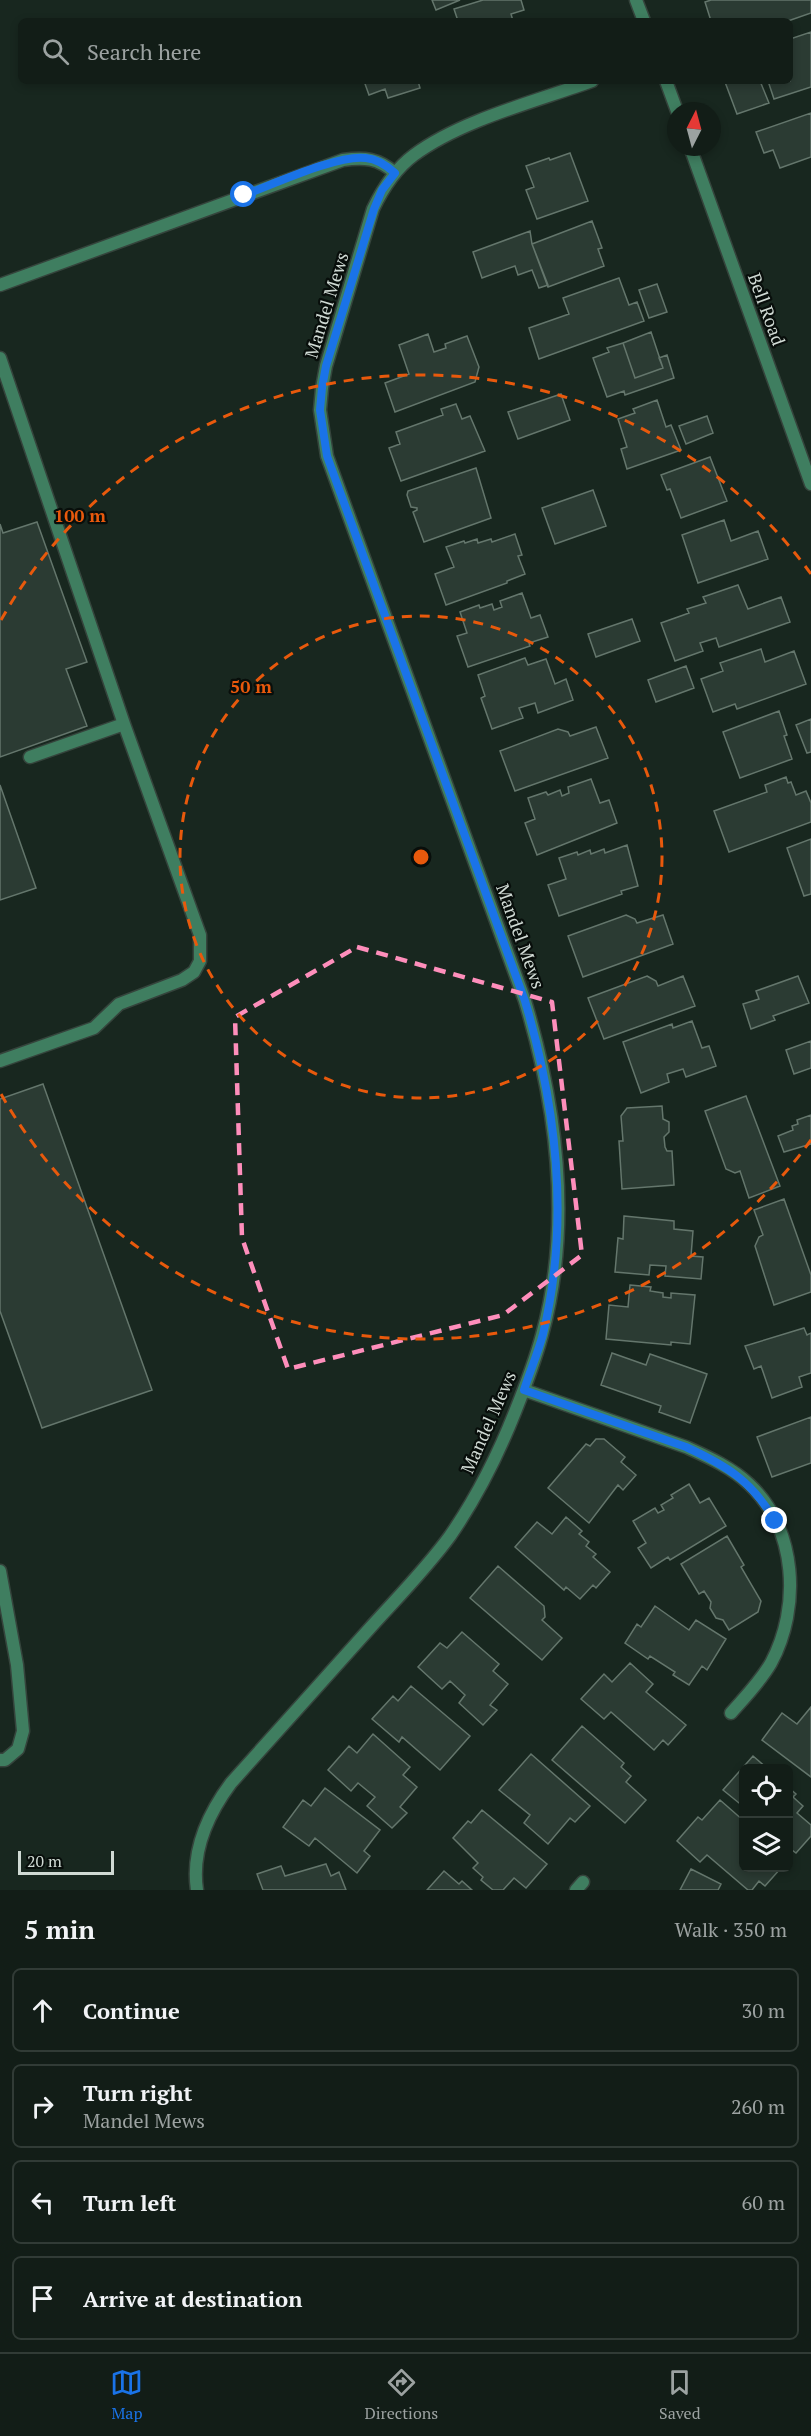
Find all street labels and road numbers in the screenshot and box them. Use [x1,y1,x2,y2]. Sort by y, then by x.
street label: Mandel Mews [298,249,354,361]
street label: Bell Road [743,269,791,349]
street label: Mandel Mews [491,880,551,992]
street label: Mandel Mews [455,1367,521,1477]

